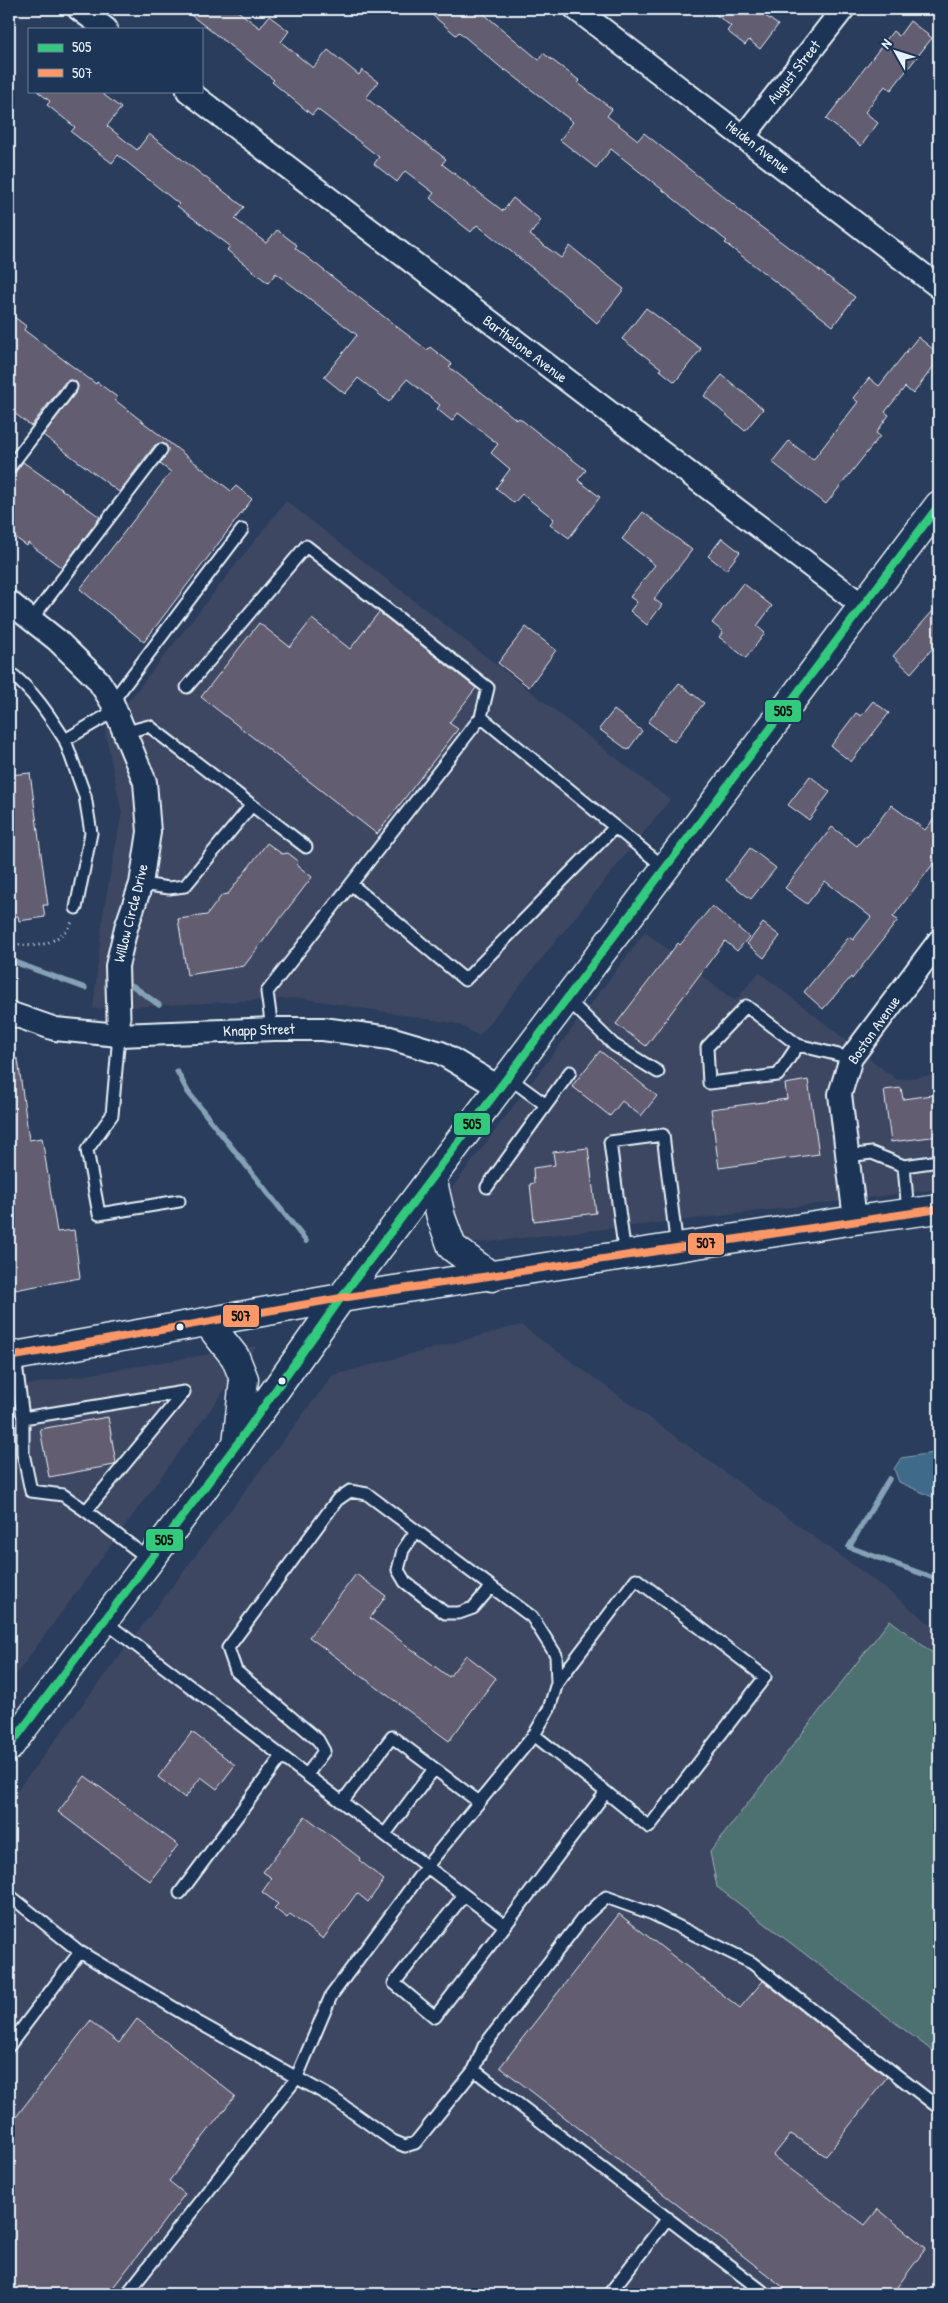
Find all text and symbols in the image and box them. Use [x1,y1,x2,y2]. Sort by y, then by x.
legend [28,28,202,92]
north arrow [870,28,920,78]
text: N [876,34,896,52]
street label: August Street [762,35,826,108]
text: 505 [72,36,92,57]
text: 507 [72,62,93,83]
street label: Heiden Avenue [722,115,795,178]
street label: Barthelone Avenue [479,310,572,387]
line badge: 505 [764,699,802,723]
text: 505 [774,701,792,720]
street label: Willow Circle Drive [108,862,153,964]
street label: Boston Avenue [842,991,905,1068]
street label: Knapp Street [223,1018,296,1041]
line badge: 505 [453,1112,491,1136]
text: 505 [463,1114,481,1133]
line badge: 507 [687,1232,725,1256]
text: 507 [696,1233,716,1252]
line badge: 507 [222,1304,260,1328]
text: 507 [231,1306,251,1325]
unlabelled marker [175,1322,185,1332]
unlabelled marker [277,1376,287,1386]
line badge: 505 [145,1528,184,1552]
text: 505 [155,1530,173,1549]

